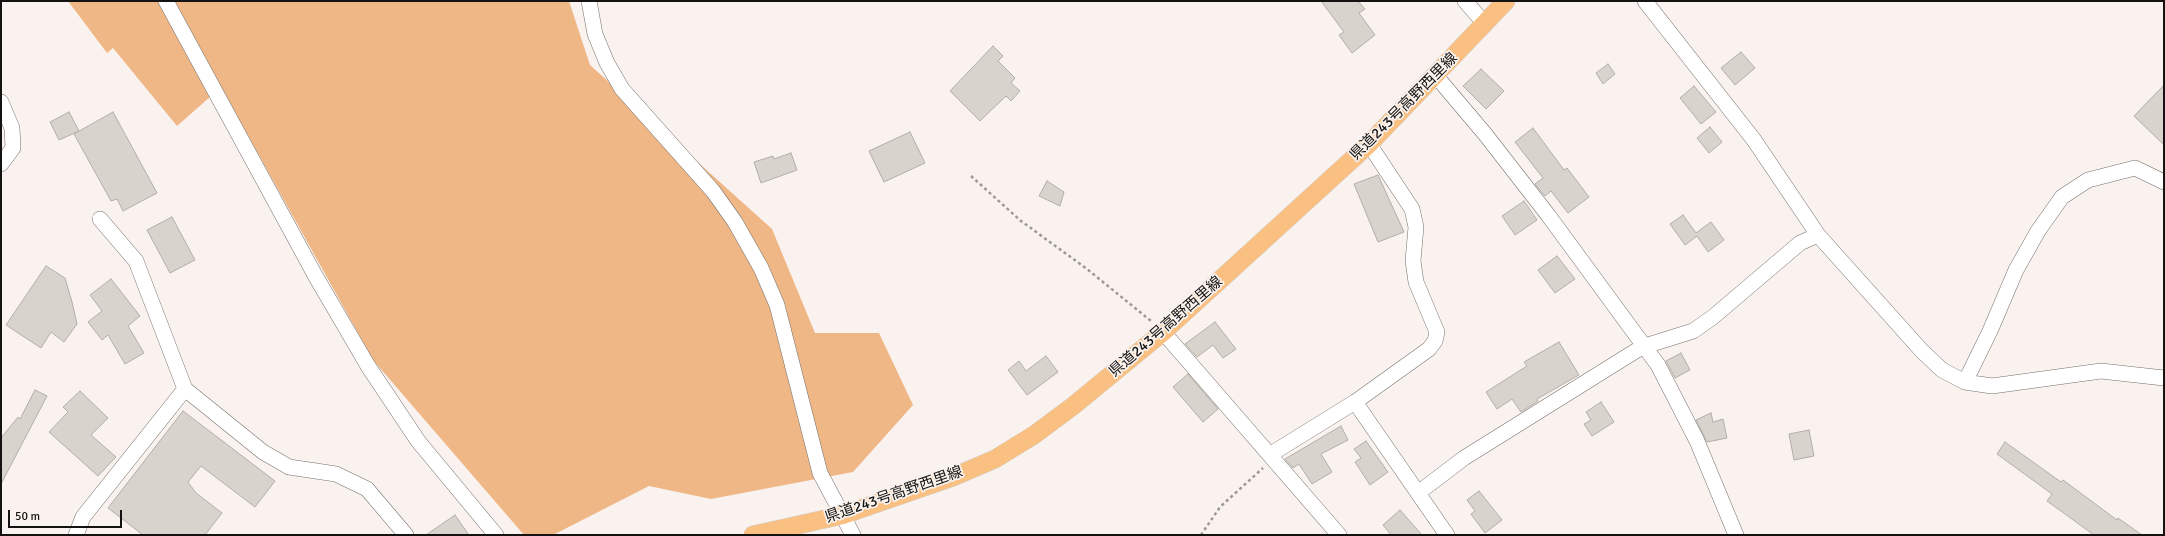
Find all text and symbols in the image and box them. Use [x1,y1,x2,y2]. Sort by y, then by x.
street label: 県道243号高野西里線 [1347,50,1461,164]
street label: 県道243号高野西里線 [1106,273,1226,381]
street label: 県道243号高野西里線 [823,463,965,527]
scale bar [10,502,124,528]
text: 50 m [15,509,40,524]

